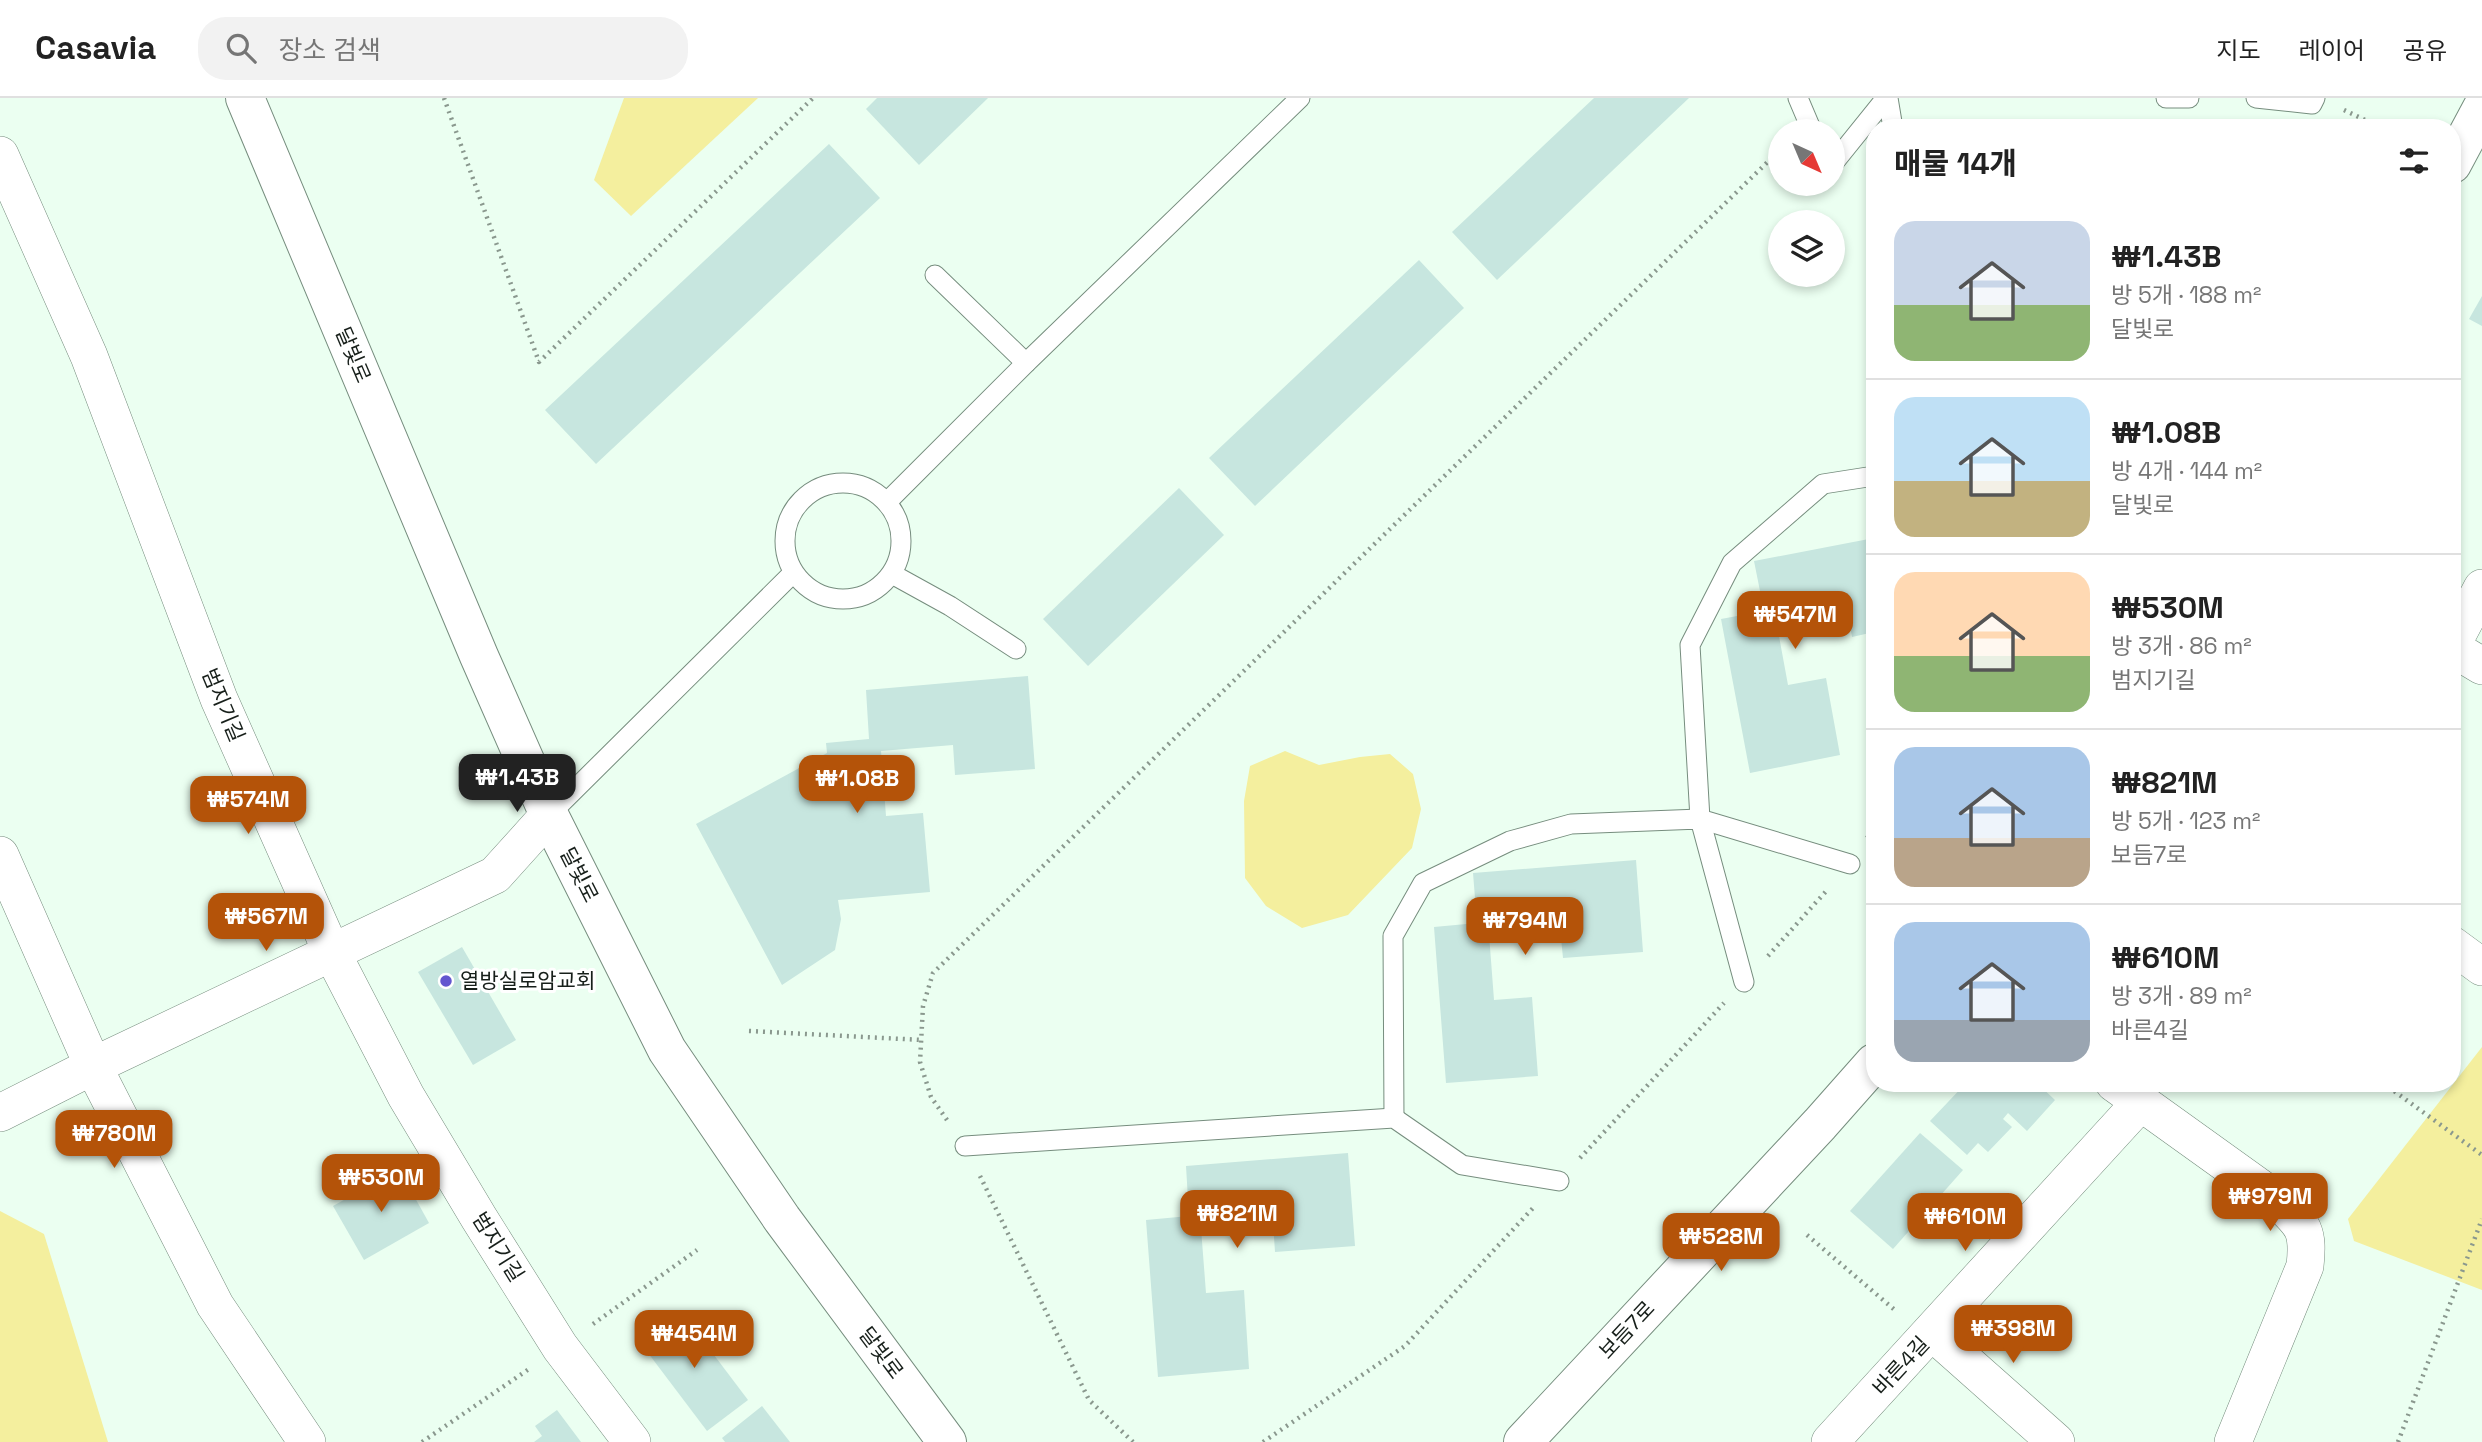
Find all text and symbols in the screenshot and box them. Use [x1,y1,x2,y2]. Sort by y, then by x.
search box [198,17,688,80]
text: Casavia [35,27,156,69]
icon: search [222,29,260,67]
text: 장소 검색 [278,33,381,67]
text: 지도 [2216,35,2261,66]
text: 레이어 [2299,35,2365,66]
text: 공유 [2403,35,2447,66]
north arrow [1768,119,1844,196]
map controls [1768,119,1845,287]
icon: filters [2395,142,2433,180]
text: 매물 14개 [1894,144,2017,183]
button: layers [1768,210,1845,287]
text: ₩1.43B [2111,237,2221,276]
icon: home [1950,249,2034,333]
text: 방 5개 · 188 m² [2111,280,2262,310]
text: 달빛로 [2111,314,2174,344]
street label: 달빛로 [330,323,377,387]
text: ₩1.08B [2111,413,2221,452]
icon: home [1950,425,2034,509]
text: 방 4개 · 144 m² [2111,456,2262,486]
text: 달빛로 [2111,490,2174,520]
text: ₩530M [2111,588,2224,627]
pin: ₩547M [1746,592,1844,651]
text: ₩547M [1753,599,1837,629]
icon: home [1950,600,2034,684]
text: 방 3개 · 86 m² [2111,631,2252,661]
street label: 범지기길 [196,664,251,746]
text: 범지기길 [2111,665,2196,695]
pin: ₩1.43B [460,754,574,814]
pin: ₩1.08B [800,756,914,815]
text: ₩1.43B [475,762,559,792]
text: ₩1.08B [815,763,899,793]
text: ₩821M [2111,763,2217,802]
icon: home [1950,775,2034,859]
pin: ₩574M [199,776,297,836]
text: ₩574M [206,784,290,814]
text: 방 5개 · 123 m² [2111,806,2261,836]
text: 보듬7로 [2111,840,2187,870]
street label: 달빛로 [554,843,605,907]
pin: ₩567M [217,894,315,953]
pin: ₩794M [1476,898,1574,957]
text: ₩567M [224,901,308,931]
text: ₩794M [1482,905,1568,935]
text: ₩610M [2111,938,2219,977]
icon: home [1950,950,2034,1034]
place label: 열방실로암교회 [460,967,595,994]
marker: 열방실로암교회 [438,973,454,989]
text: 방 3개 · 89 m² [2111,981,2252,1011]
text: 바른4길 [2111,1015,2189,1045]
pin: ₩780M [65,1110,163,1170]
text: ₩780M [71,1118,157,1148]
pin: ₩530M [332,1154,430,1214]
text: ₩530M [338,1162,424,1192]
pin: ₩979M [2221,1174,2319,1233]
text: ₩979M [2228,1181,2312,1211]
pin: ₩821M [1188,1190,1286,1250]
pin: ₩610M [1916,1194,2014,1253]
text: ₩821M [1196,1198,1278,1228]
text: ₩610M [1923,1201,2007,1231]
street label: 범지기길 [466,1207,530,1287]
pin: ₩528M [1672,1214,1770,1273]
text: ₩528M [1679,1221,1763,1251]
street label: 보듬7로 [1593,1295,1660,1364]
pin: ₩398M [1964,1306,2062,1365]
pin: ₩454M [645,1310,743,1370]
text: ₩398M [1970,1313,2056,1343]
text: ₩454M [651,1318,737,1348]
street label: 달빛로 [853,1321,910,1384]
street label: 바른4길 [1867,1330,1935,1401]

